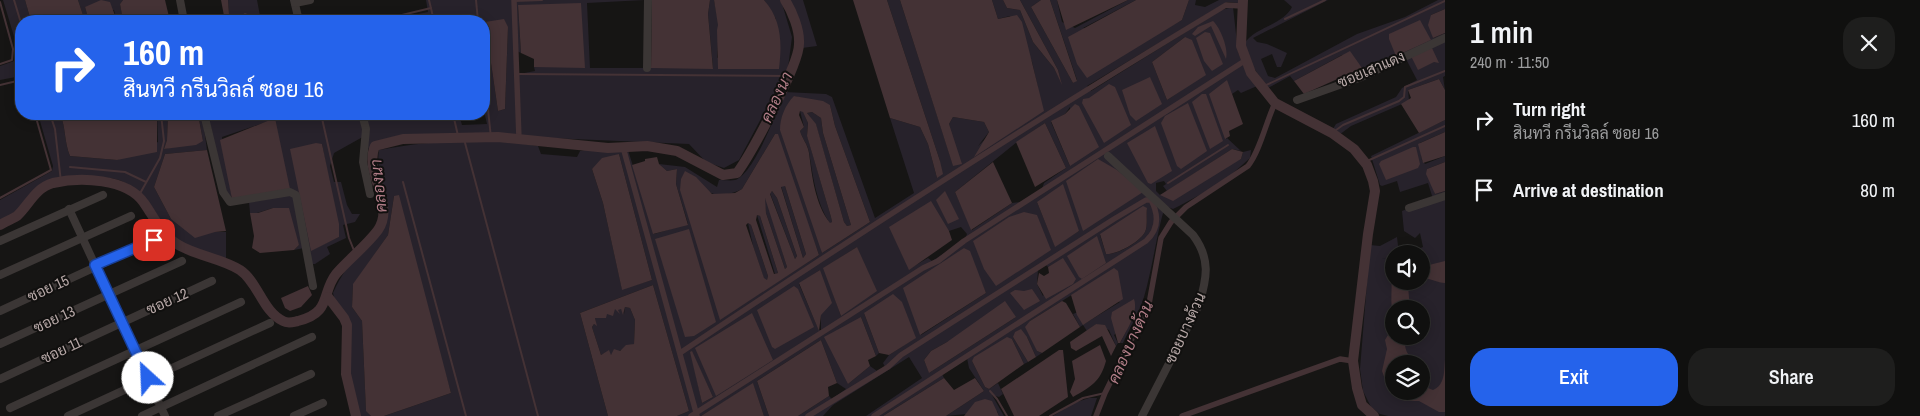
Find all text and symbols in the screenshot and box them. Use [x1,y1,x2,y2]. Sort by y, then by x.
text: 1 min [1470,12,1533,52]
button: close [1843,17,1895,69]
text: 160 m [123,29,204,76]
icon: right [40,35,105,100]
street label: ซอยเสาแดง [1334,45,1408,93]
text: 240 m · 11:50 [1470,51,1549,73]
water label: คลองนา [755,68,797,126]
text: สินทวี กรีนวิลล์ ซอย 16 [123,74,324,104]
text: Turn right [1513,96,1585,122]
icon: right [1470,106,1498,134]
text: 160 m [1852,107,1895,133]
text: สินทวี กรีนวิลล์ ซอย 16 [1513,122,1659,144]
water label: คลองนา [364,158,392,214]
icon: arrive [1470,176,1498,204]
text: Arrive at destination [1513,177,1664,203]
text: 80 m [1860,177,1895,203]
pin [133,219,175,261]
icon: arrive [140,226,168,254]
map controls [1385,245,1430,400]
button: sound [1385,245,1430,290]
street label: ซอย 15 [24,269,72,307]
street label: ซอย 12 [143,282,191,319]
street label: ซอยบางด้วน [1159,289,1211,367]
water label: คลองบางด้วน [1102,297,1158,387]
street label: ซอย 13 [30,300,78,338]
button: search [1385,300,1430,345]
street label: ซอย 11 [37,331,85,369]
button: Exit [1470,348,1678,406]
button: Share [1688,348,1895,406]
position arrow [121,351,173,403]
button: layers [1385,355,1430,400]

